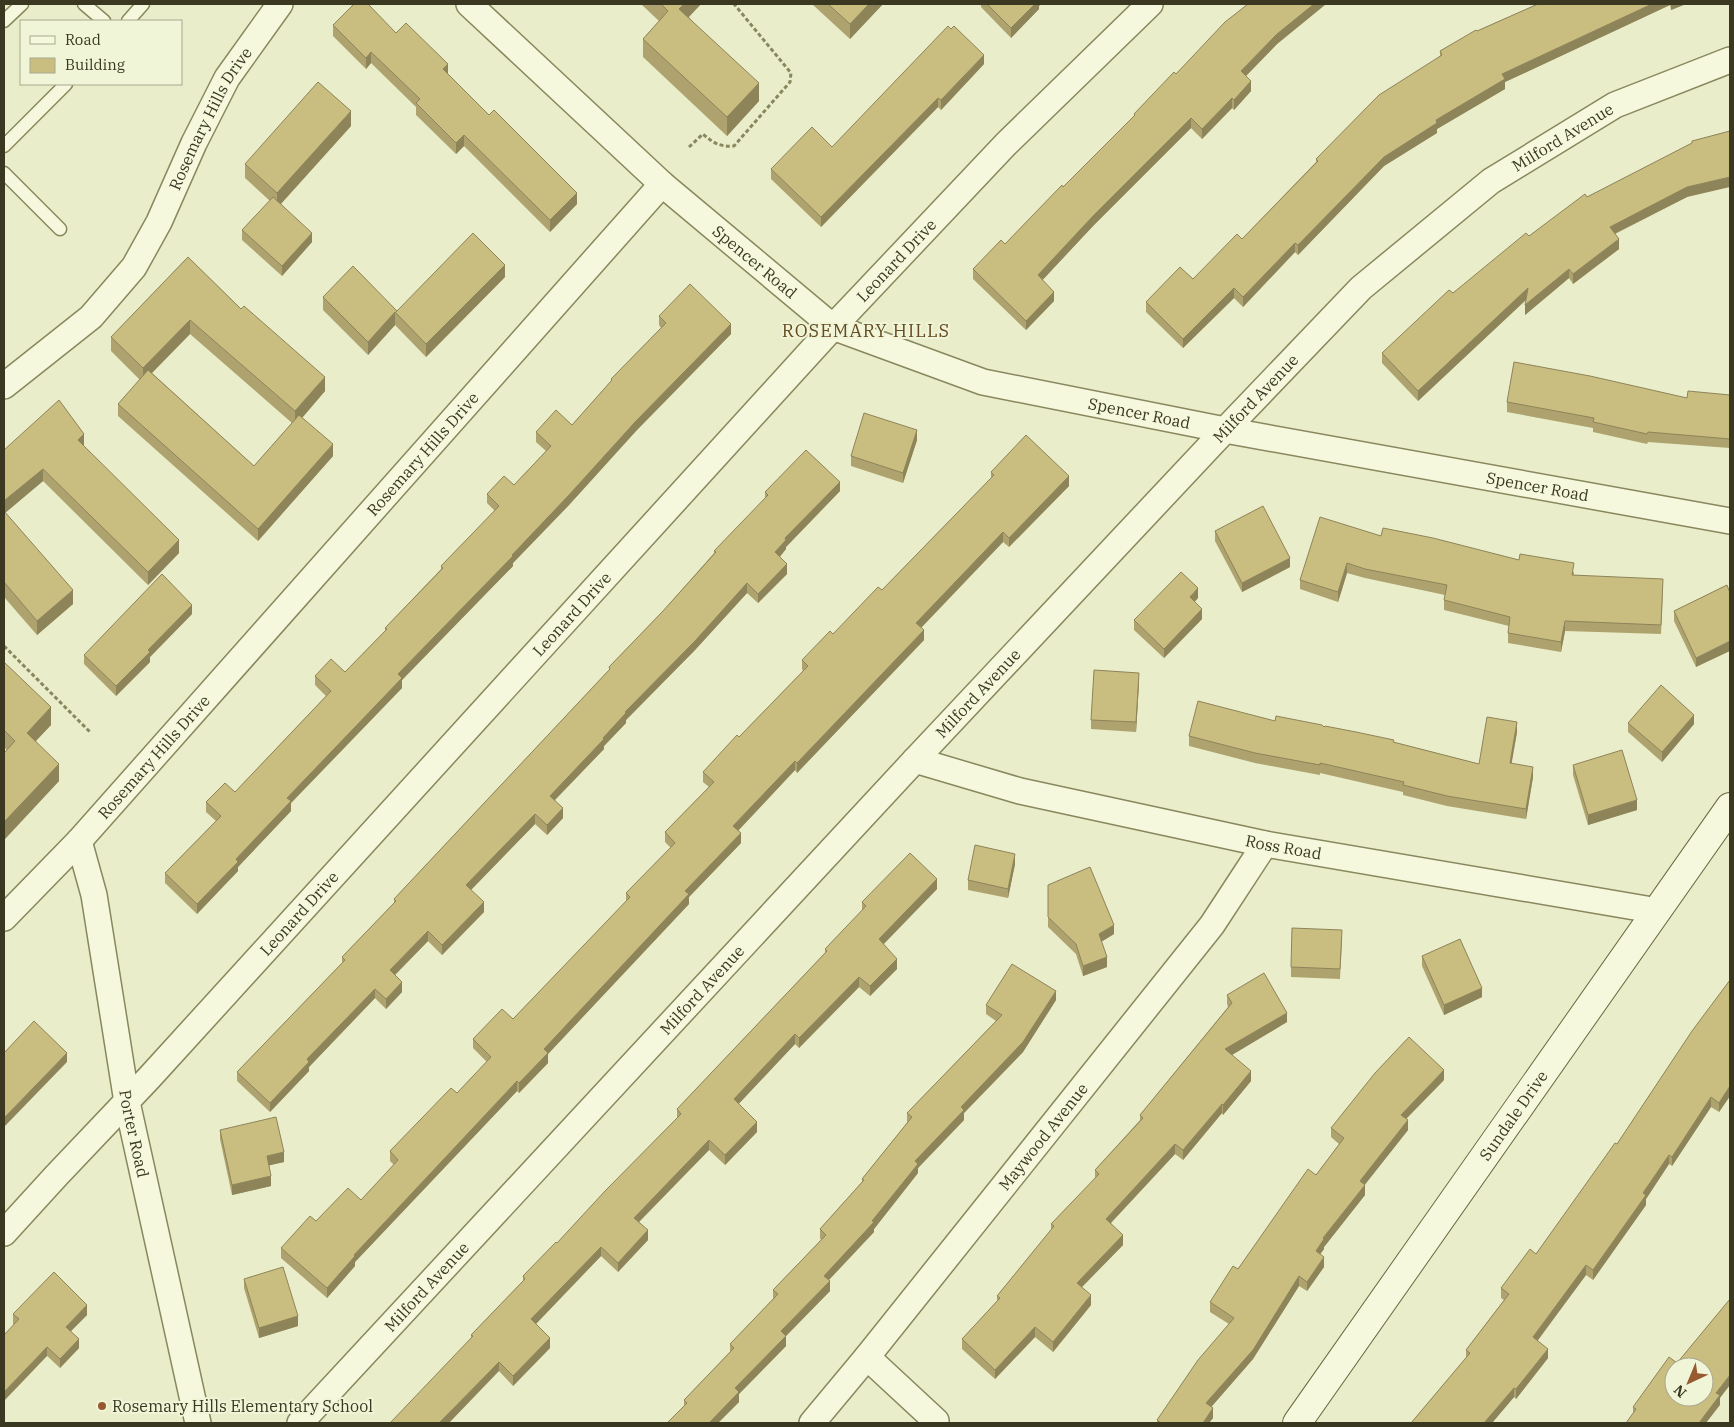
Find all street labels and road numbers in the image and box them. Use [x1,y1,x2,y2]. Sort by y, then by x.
street label: Rosemary Hills Drive [164,43,256,193]
street label: Milford Avenue [1508,99,1617,176]
street label: Leonard Drive [852,214,940,306]
street label: Spencer Road [709,221,801,303]
street label: Milford Avenue [1208,350,1302,447]
street label: Rosemary Hills Drive [362,388,483,520]
street label: Spencer Road [1087,393,1192,433]
street label: Spencer Road [1485,467,1591,505]
street label: Leonard Drive [528,568,615,660]
street label: Milford Avenue [931,644,1024,742]
street label: Rosemary Hills Drive [93,691,214,823]
street label: Ross Road [1244,830,1323,864]
street label: Leonard Drive [256,867,342,960]
street label: Milford Avenue [655,941,748,1039]
street label: Sundale Drive [1475,1066,1552,1164]
street label: Maywood Avenue [994,1079,1092,1194]
street label: Porter Road [115,1088,153,1180]
street label: Milford Avenue [380,1238,473,1336]

